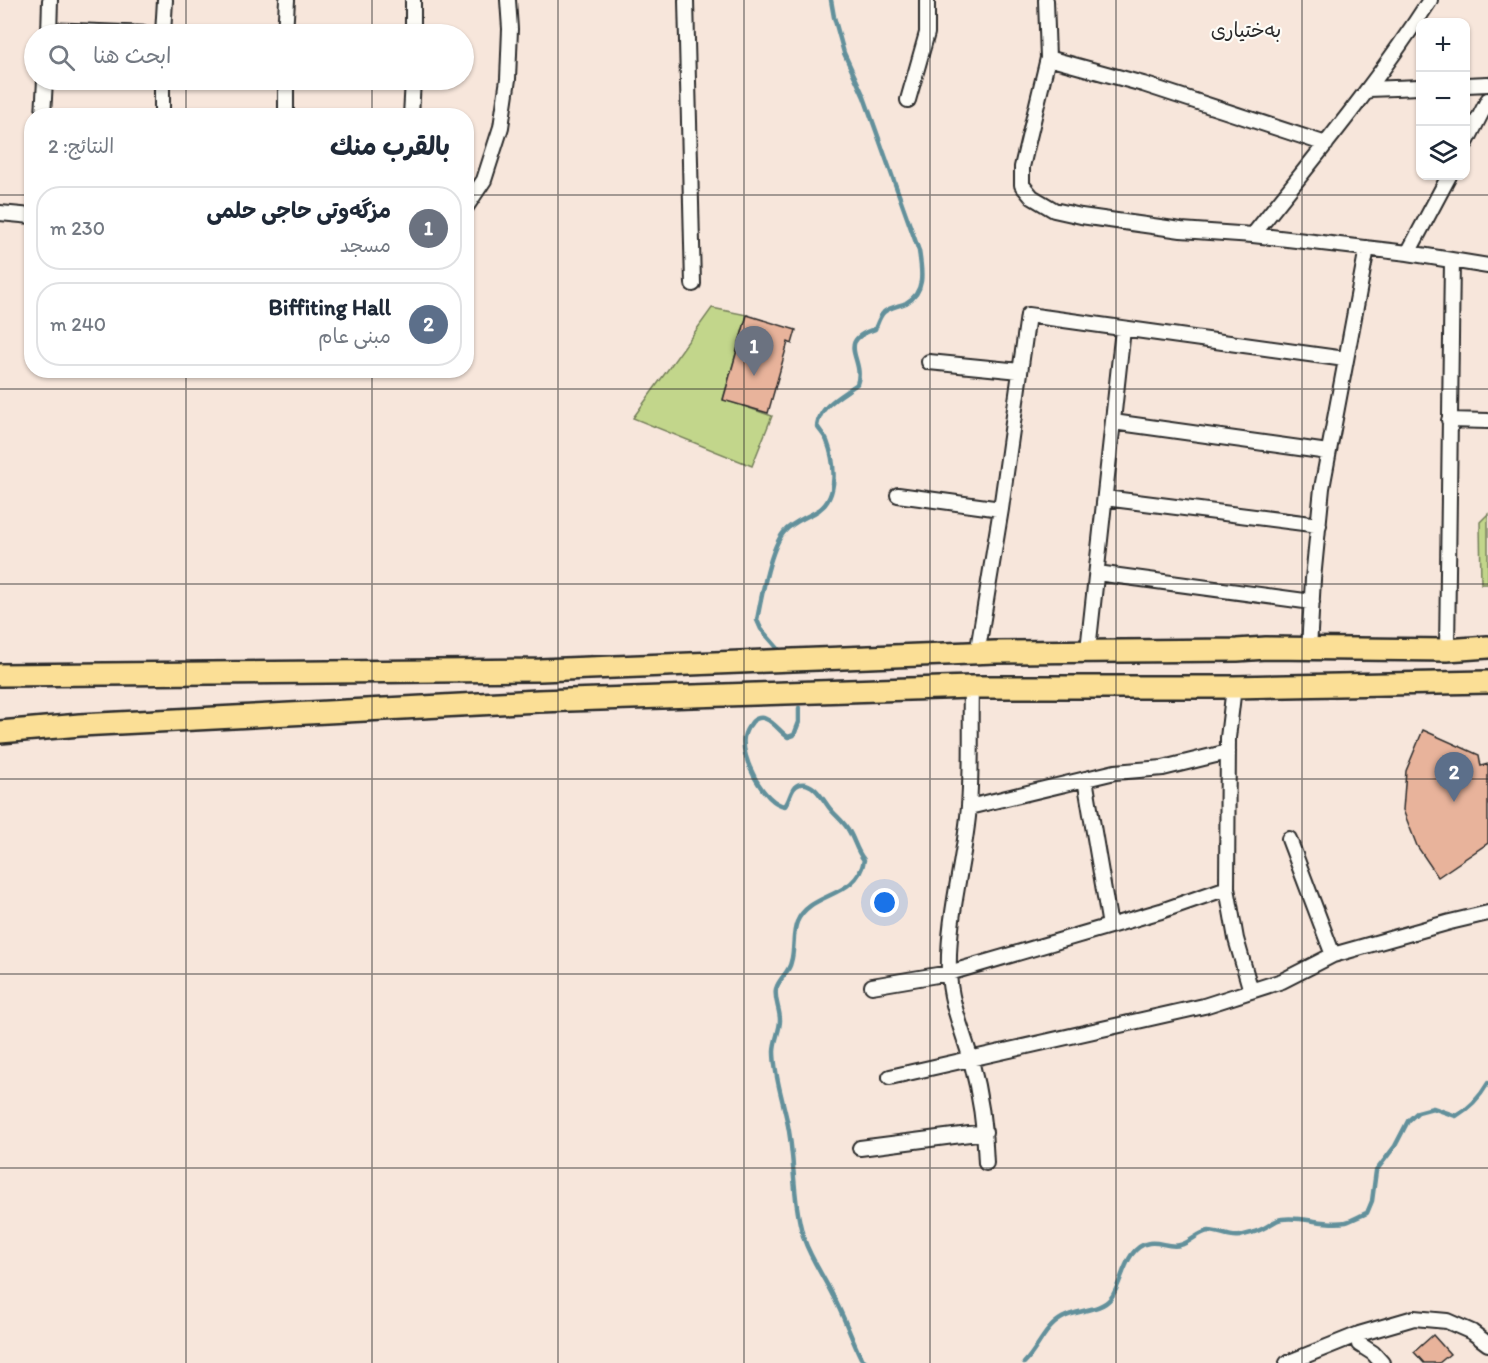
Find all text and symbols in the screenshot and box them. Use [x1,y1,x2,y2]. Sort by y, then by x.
district label: بەختیاری [1211,18,1281,42]
map controls [1416,18,1470,180]
button: + [1416,18,1470,72]
search box [24,24,474,90]
icon: search [45,41,78,74]
text: ابحث هنا [93,42,172,69]
button: − [1416,72,1470,126]
button: layers [1416,126,1470,180]
text: بالقرب منك [330,130,450,162]
text: النتائج: 2 [48,134,114,158]
text: مزگەوتی حاجی حلمی [207,197,391,224]
text: 230 m [50,216,105,240]
text: 1 [424,216,433,240]
text: مسجد [340,233,391,257]
text: Biffiting Hall [269,294,391,321]
text: 240 m [50,312,106,336]
text: 2 [423,312,434,336]
text: مبنى عام [318,324,391,348]
pin: 1 [734,326,774,376]
pin: 2 [1434,752,1474,802]
your location [870,888,899,917]

